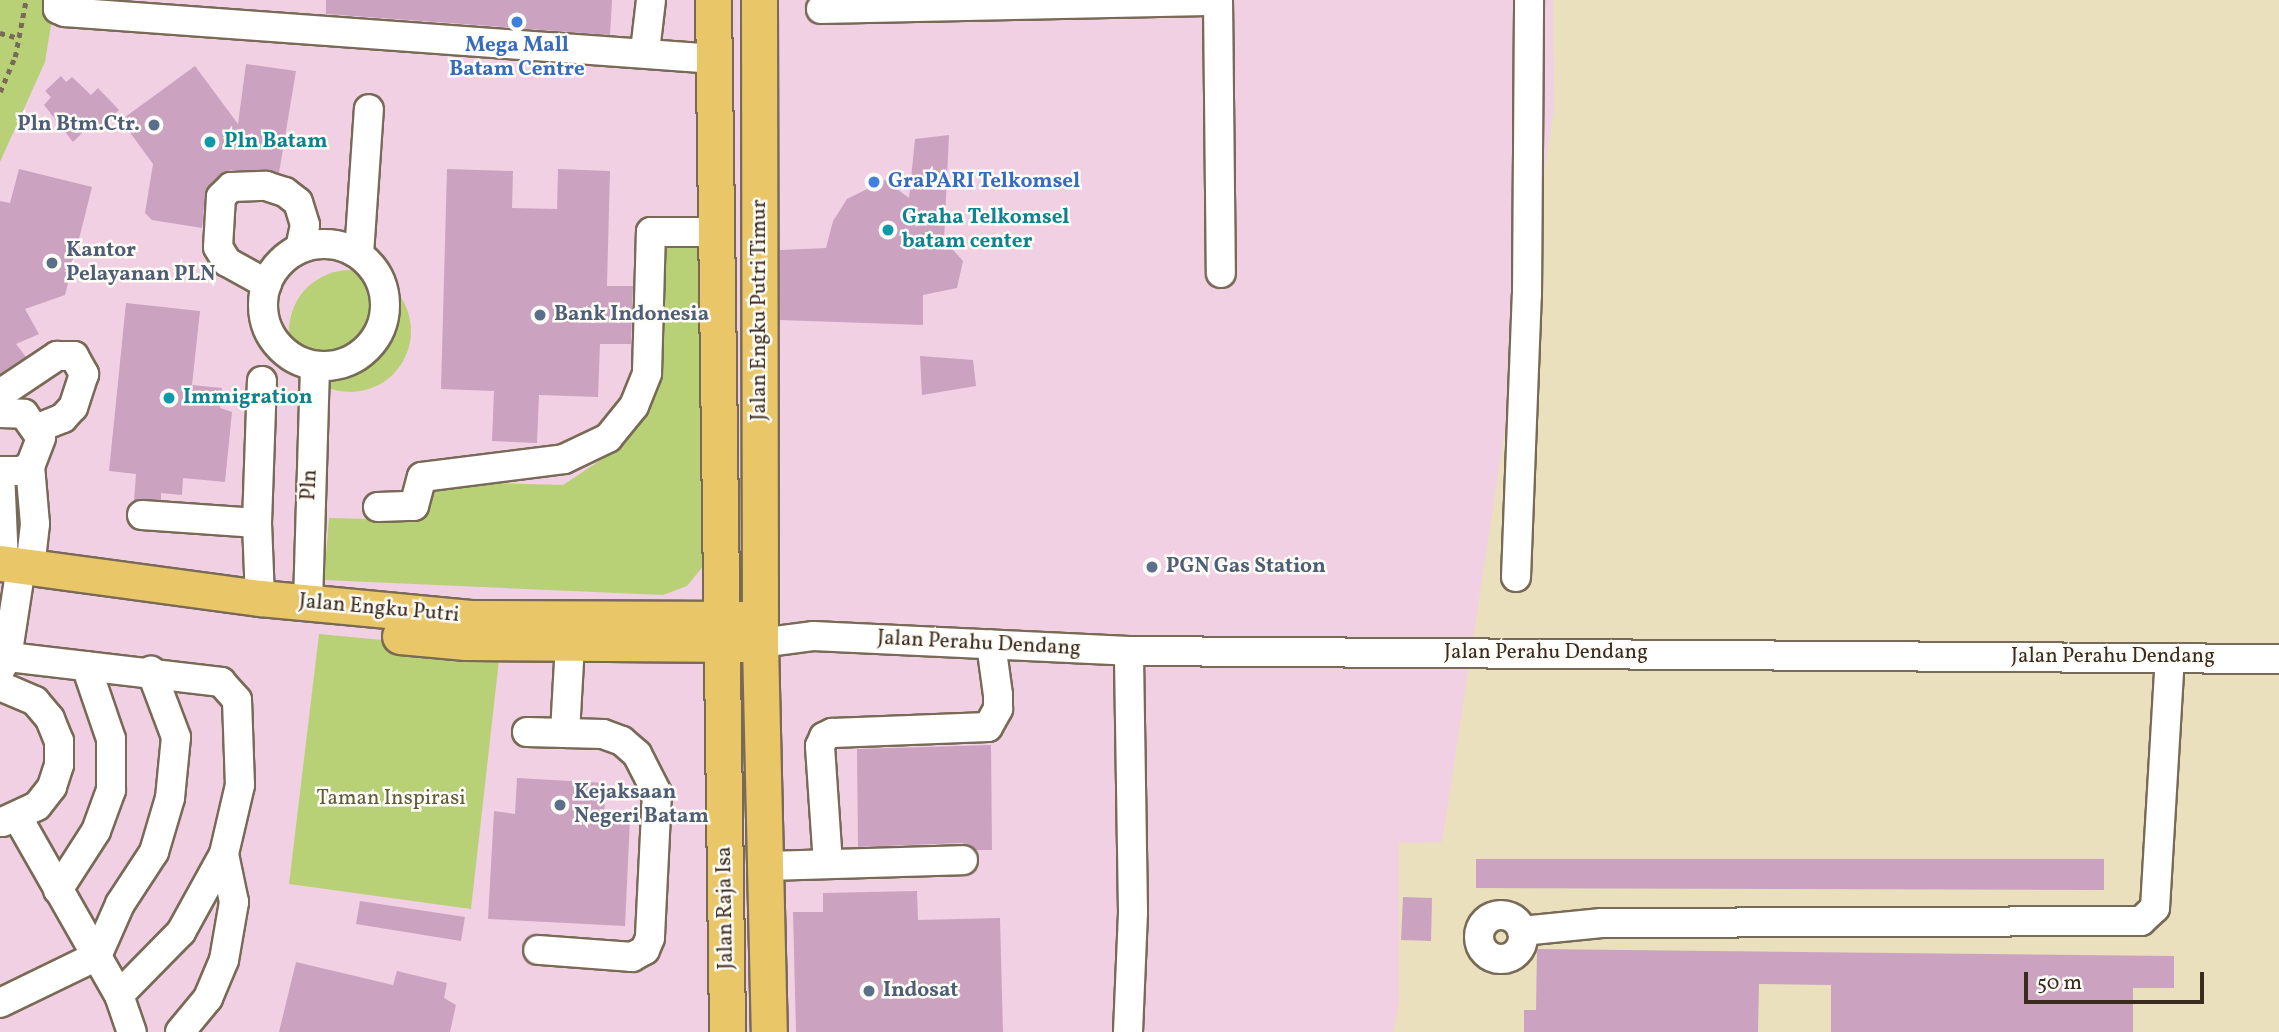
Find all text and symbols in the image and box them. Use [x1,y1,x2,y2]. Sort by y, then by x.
marker: Mega Mall Batam Centre [509,14,525,30]
place label: Mega Mall Batam Centre [449,33,585,83]
place label: Pln Btm.Ctr. [17,112,140,138]
marker: Pln Btm.Ctr. [146,117,162,133]
place label: Pln Batam [224,129,328,155]
marker: Pln Batam [202,134,218,150]
place label: GraPARI Telkomsel [888,169,1080,195]
marker: GraPARI Telkomsel [866,174,882,190]
street label: Jalan Engku Putri Timur [747,199,773,421]
place label: Graha Telkomsel batam center [902,205,1070,255]
marker: Graha Telkomsel batam center [880,222,896,238]
place label: Kantor Pelayanan PLN [66,238,215,288]
marker: Kantor Pelayanan PLN [44,255,60,271]
place label: Bank Indonesia [554,302,709,328]
marker: Bank Indonesia [532,307,548,323]
place label: Immigration [183,385,312,411]
marker: Immigration [161,390,177,406]
street label: Pln [297,469,323,501]
place label: PGN Gas Station [1166,554,1326,580]
marker: PGN Gas Station [1144,559,1160,575]
street label: Jalan Engku Putri [298,589,460,629]
street label: Jalan Perahu Dendang [877,626,1081,662]
street label: Jalan Perahu Dendang [1444,640,1648,666]
street label: Jalan Perahu Dendang [2011,644,2215,670]
place label: Kejaksaan Negeri Batam [574,780,709,830]
park label: Taman Inspirasi [316,786,466,812]
marker: Kejaksaan Negeri Batam [552,797,568,813]
street label: Jalan Raja Isa [712,846,740,970]
scale bar [2027,958,2207,1002]
text: 50 m [2037,969,2082,998]
place label: Indosat [883,978,958,1004]
marker: Indosat [861,983,877,999]

